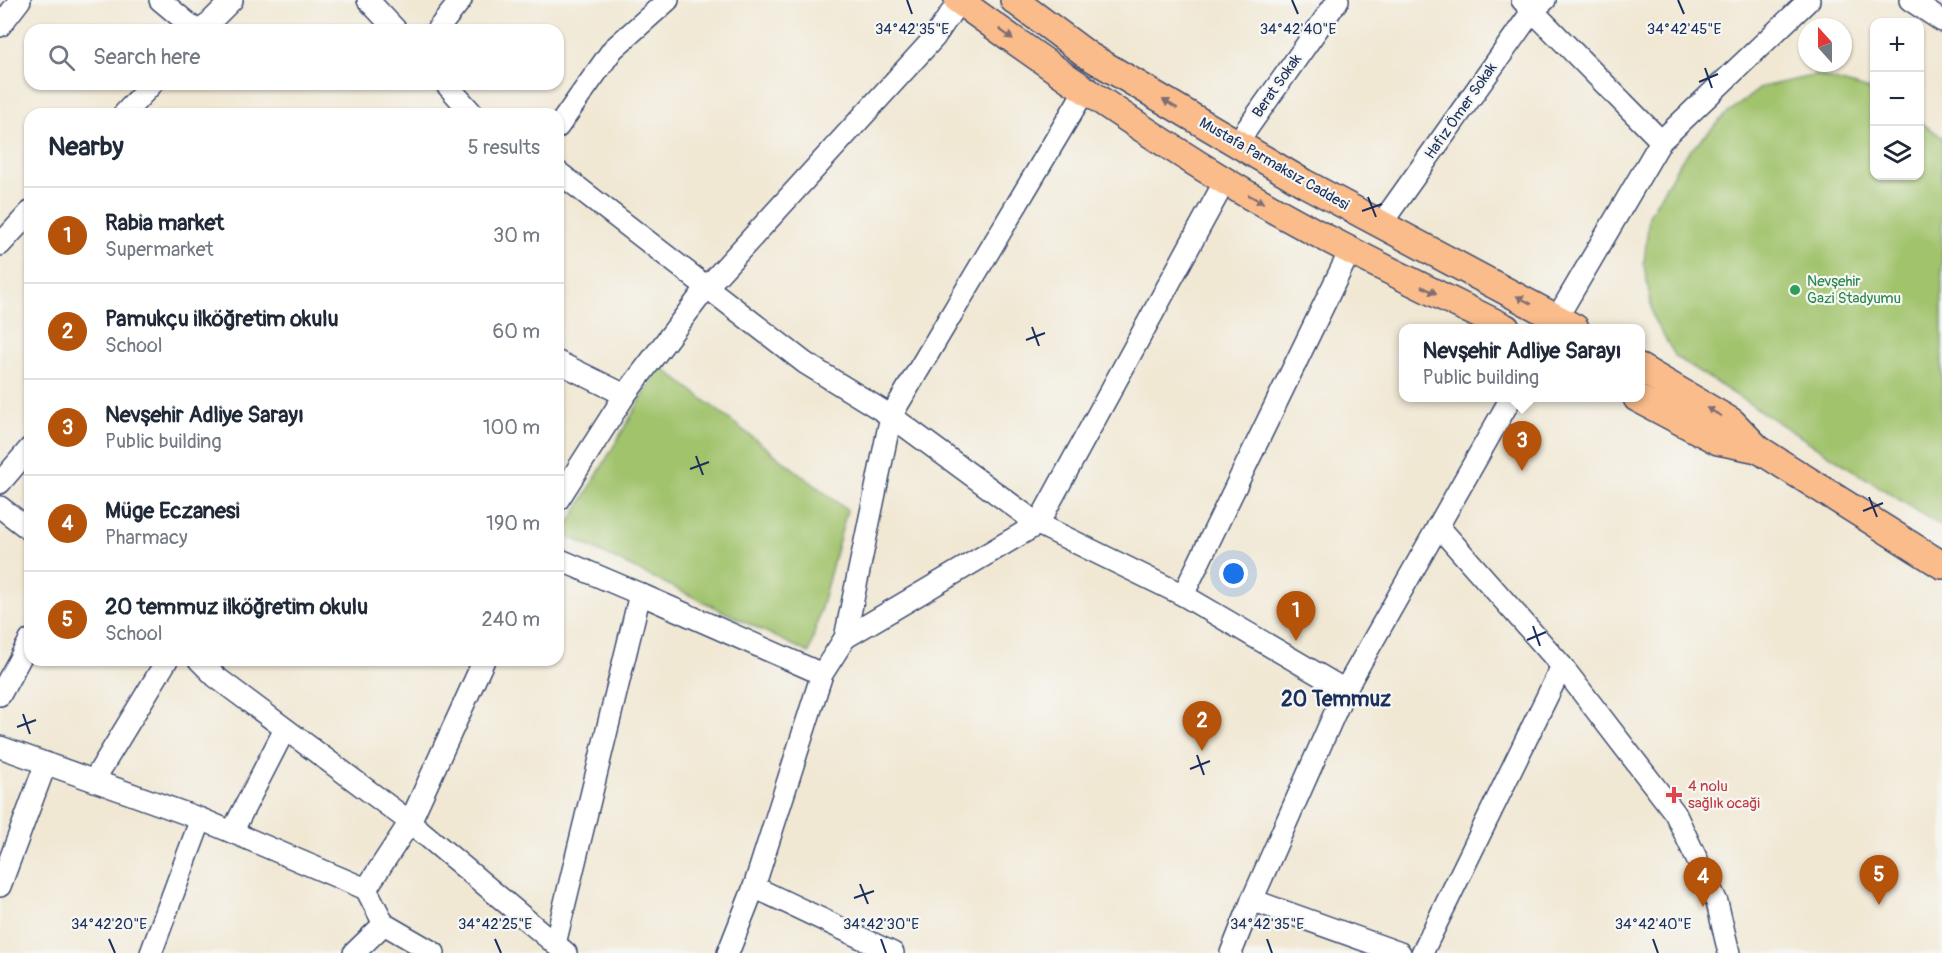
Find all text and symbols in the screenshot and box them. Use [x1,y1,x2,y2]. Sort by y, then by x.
north arrow [1798,18,1852,72]
map controls [1870,18,1924,180]
button: + [1870,18,1924,72]
text: 34°42'35"E [875,20,949,39]
text: 34°42'40"E [1260,20,1336,39]
text: 34°42'45"E [1647,20,1721,39]
search box [24,24,564,90]
one-way arrow [997,28,1013,40]
icon: search [45,41,78,74]
text: Search here [93,43,200,71]
street label: Berat Sokak [1248,50,1306,121]
street label: Hafız Ömer Sokak [1421,58,1502,163]
button: − [1870,72,1924,126]
one-way arrow [1162,98,1178,109]
street label: Mustafa Parmaksız Caddesi [1196,113,1353,215]
button: layers [1870,126,1924,180]
text: Nearby [48,131,124,163]
text: 5 results [468,135,540,160]
one-way arrow [1248,194,1265,204]
text: Rabia market [105,209,224,237]
text: 1 [64,223,71,248]
text: 30 m [493,223,540,248]
text: Supermarket [105,237,214,262]
place label: Nevşehir Gazi Stadyumu [1807,272,1901,308]
marker: Nevşehir Gazi Stadyumu [1788,283,1802,297]
one-way arrow [1420,286,1437,295]
one-way arrow [1516,295,1533,305]
text: Pamukçu ilköğretim okulu [105,305,339,333]
text: 2 [62,319,73,344]
text: 60 m [493,319,540,344]
popup [1399,324,1645,402]
text: School [105,333,162,358]
text: Nevşehir Adliye Sarayı [1423,337,1621,365]
text: Public building [1423,365,1539,390]
text: Nevşehir Adliye Sarayı [105,401,304,429]
one-way arrow [1705,407,1722,417]
text: 3 [62,415,73,440]
text: 100 m [483,415,540,440]
pin: 3 [1502,422,1541,471]
text: Public building [105,429,221,454]
text: Müge Eczanesi [105,497,240,525]
text: 4 [62,511,73,536]
text: 190 m [486,511,540,536]
text: Pharmacy [105,525,188,550]
your location [1219,559,1248,588]
pin: 1 [1276,592,1316,641]
text: 20 temmuz ilköğretim okulu [105,593,368,621]
text: 5 [62,607,73,632]
text: 240 m [481,607,540,632]
text: School [105,621,162,646]
district label: 20 Temmuz [1281,686,1391,713]
pin: 2 [1182,702,1222,751]
place label: 4 nolu sağlık ocaği [1688,777,1760,813]
marker: 4 nolu sağlık ocaği [1665,786,1683,804]
pin: 5 [1860,856,1898,905]
pin: 4 [1684,858,1722,907]
text: 34°42'20"E [71,915,147,934]
text: 34°42'25"E [458,915,532,934]
text: 34°42'30"E [843,915,919,934]
text: 34°42'35"E [1230,915,1304,934]
text: 34°42'40"E [1615,915,1691,934]

